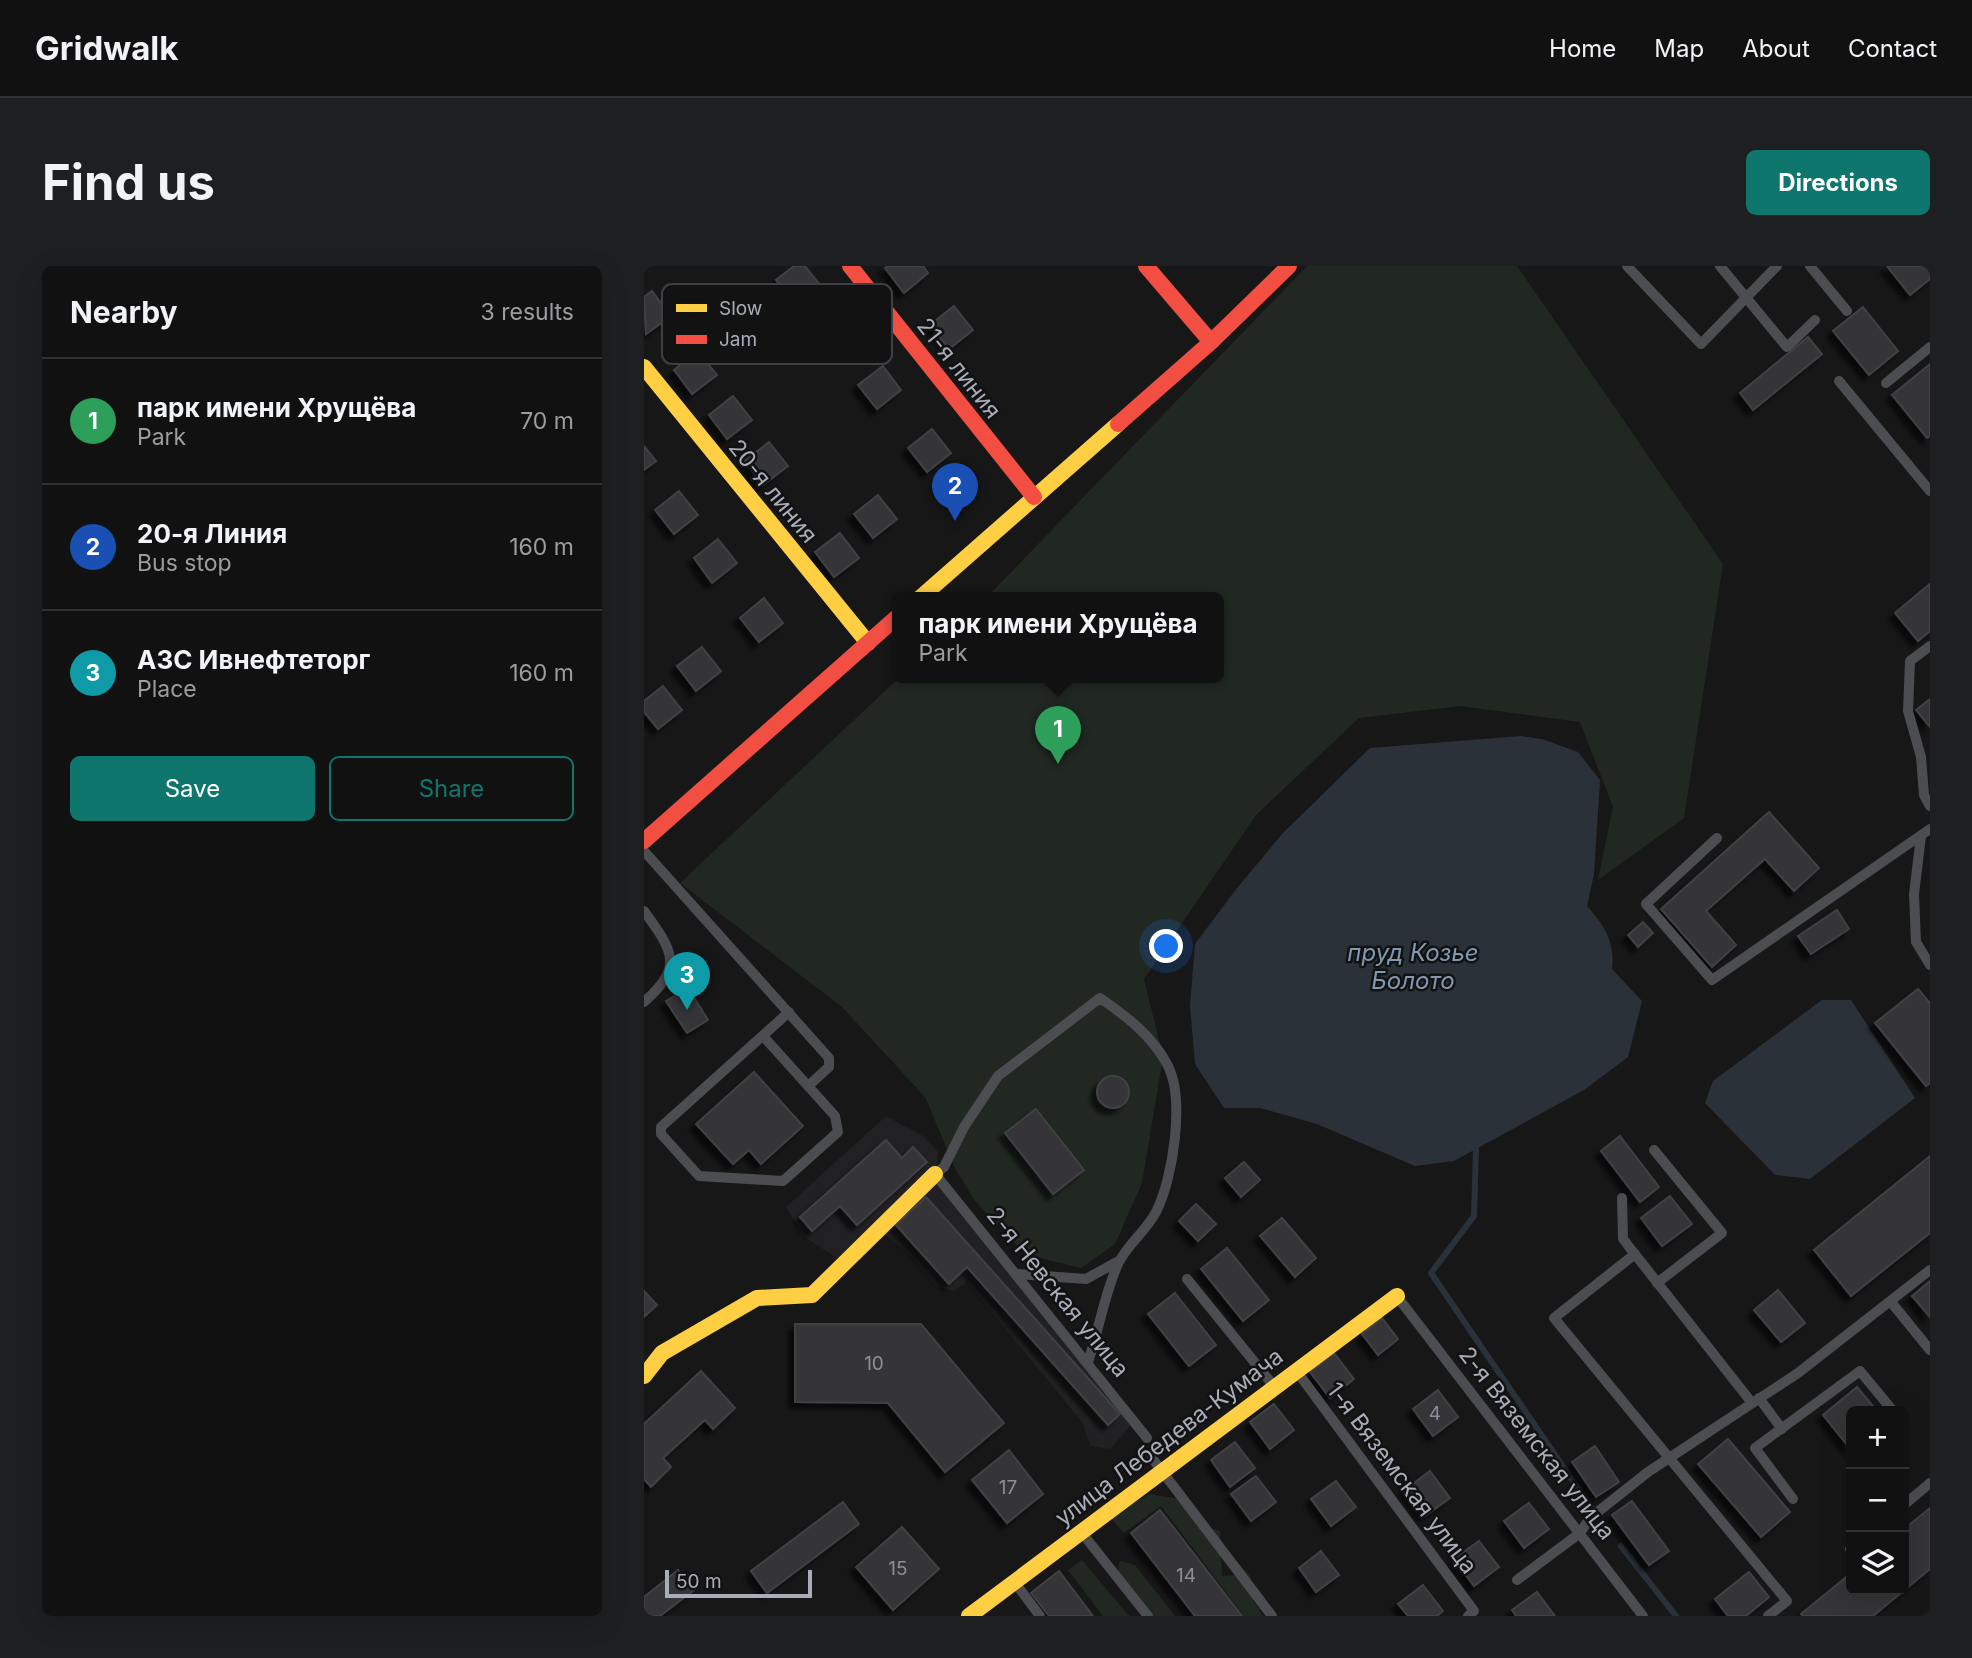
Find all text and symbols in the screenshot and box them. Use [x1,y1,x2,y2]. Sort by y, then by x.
text: Gridwalk [35,28,178,68]
text: Home [1549,34,1616,63]
text: Map [1654,34,1704,63]
text: About [1742,34,1810,63]
text: Contact [1848,34,1937,63]
button: Directions [1746,150,1930,215]
text: Find us [42,153,215,212]
legend [662,284,892,364]
text: Nearby [70,294,178,330]
text: Slow [719,297,762,320]
text: 3 results [481,298,574,326]
street label: 21-я линия [911,312,1007,424]
text: Jam [719,328,757,351]
text: парк имени Хрущёва [137,392,416,423]
text: 1 [88,407,98,435]
text: 70 m [520,407,574,435]
text: Park [137,423,186,451]
street label: 20-я линия [723,434,823,548]
pin: 2 [932,463,978,521]
text: 20-я Линия [137,518,287,549]
text: 2 [86,533,100,561]
text: 160 m [509,533,574,561]
text: Bus stop [137,549,232,577]
popup [892,592,1224,683]
text: парк имени Хрущёва [918,608,1198,639]
text: Park [918,639,968,667]
text: АЗС Ивнефтеторг [137,644,370,675]
text: 3 [86,659,100,687]
text: 160 m [509,659,574,687]
text: Place [137,675,197,703]
pin: 1 [1035,706,1081,764]
button: Save [70,756,315,821]
button: Share [329,756,574,821]
your location [1149,929,1183,963]
water label: пруд Козье Болото [1347,938,1479,995]
pin: 3 [664,952,710,1010]
street label: 2-я Невская улица [981,1201,1135,1383]
street label: 2-я Вяземская улица [1453,1341,1621,1545]
street label: улица Лебедева-Кумача [1050,1342,1288,1532]
house number: 10 [864,1352,884,1375]
street label: 1-я Вяземская улица [1321,1377,1483,1579]
house number: 4 [1429,1402,1441,1425]
map controls [1846,1406,1909,1595]
button: + [1846,1406,1909,1469]
button: − [1846,1469,1909,1532]
house number: 17 [999,1476,1017,1499]
button: layers [1846,1532,1909,1595]
house number: 15 [888,1557,908,1580]
house number: 14 [1176,1564,1196,1587]
scale bar [665,1567,812,1599]
text: 50 m [676,1570,722,1593]

